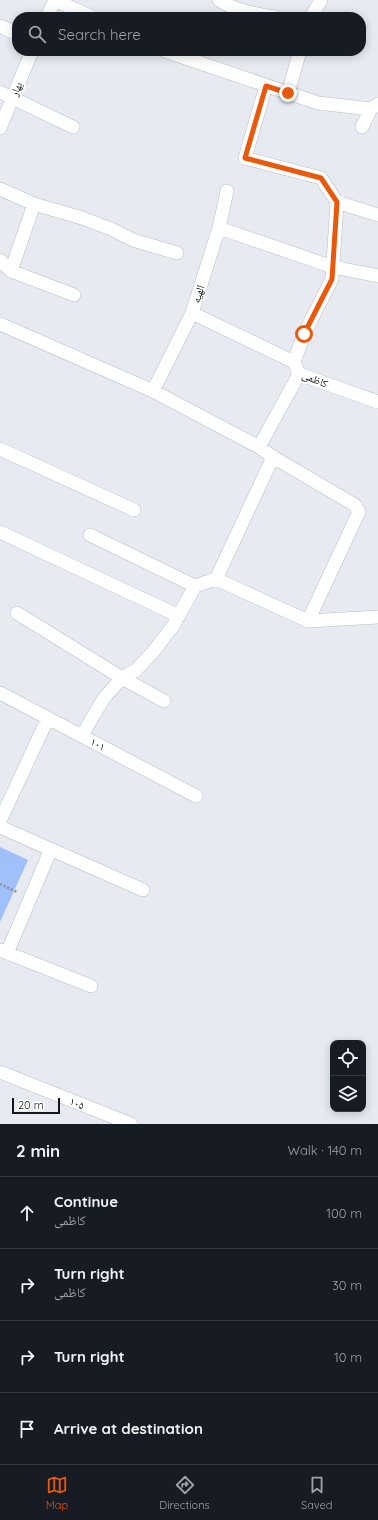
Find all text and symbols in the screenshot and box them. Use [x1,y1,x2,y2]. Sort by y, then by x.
search box [12,12,366,56]
icon: search [26,23,48,45]
text: Search here [58,25,141,44]
street label: بهار [6,80,25,99]
route end [279,84,297,102]
street label: الهیه [189,283,207,305]
route start [295,325,313,343]
street label: کاظمی [300,367,330,391]
street label: ۱۰۱ [88,734,108,754]
map controls [330,1040,366,1112]
button: locate [330,1040,366,1076]
button: layers [330,1076,366,1112]
street label: ۱۰۵ [68,1094,87,1112]
scale bar [12,1096,60,1115]
text: 20 m [18,1098,44,1112]
text: 2 min [16,1140,60,1161]
text: Walk · 140 m [287,1142,362,1158]
text: Continue [54,1192,118,1211]
icon: ahead [16,1202,38,1224]
text: 100 m [326,1205,362,1221]
text: کاظمی [54,1212,86,1228]
text: Turn right [54,1264,125,1283]
icon: right [16,1274,38,1296]
text: 30 m [332,1277,362,1293]
text: کاظمی [54,1284,86,1300]
icon: right [16,1346,38,1368]
text: Turn right [54,1347,125,1366]
text: 10 m [334,1349,362,1365]
icon: arrive [16,1418,38,1440]
text: Arrive at destination [54,1419,203,1438]
tab: Map [46,1474,68,1512]
tab: Directions [159,1474,210,1512]
tab: Saved [301,1474,332,1512]

